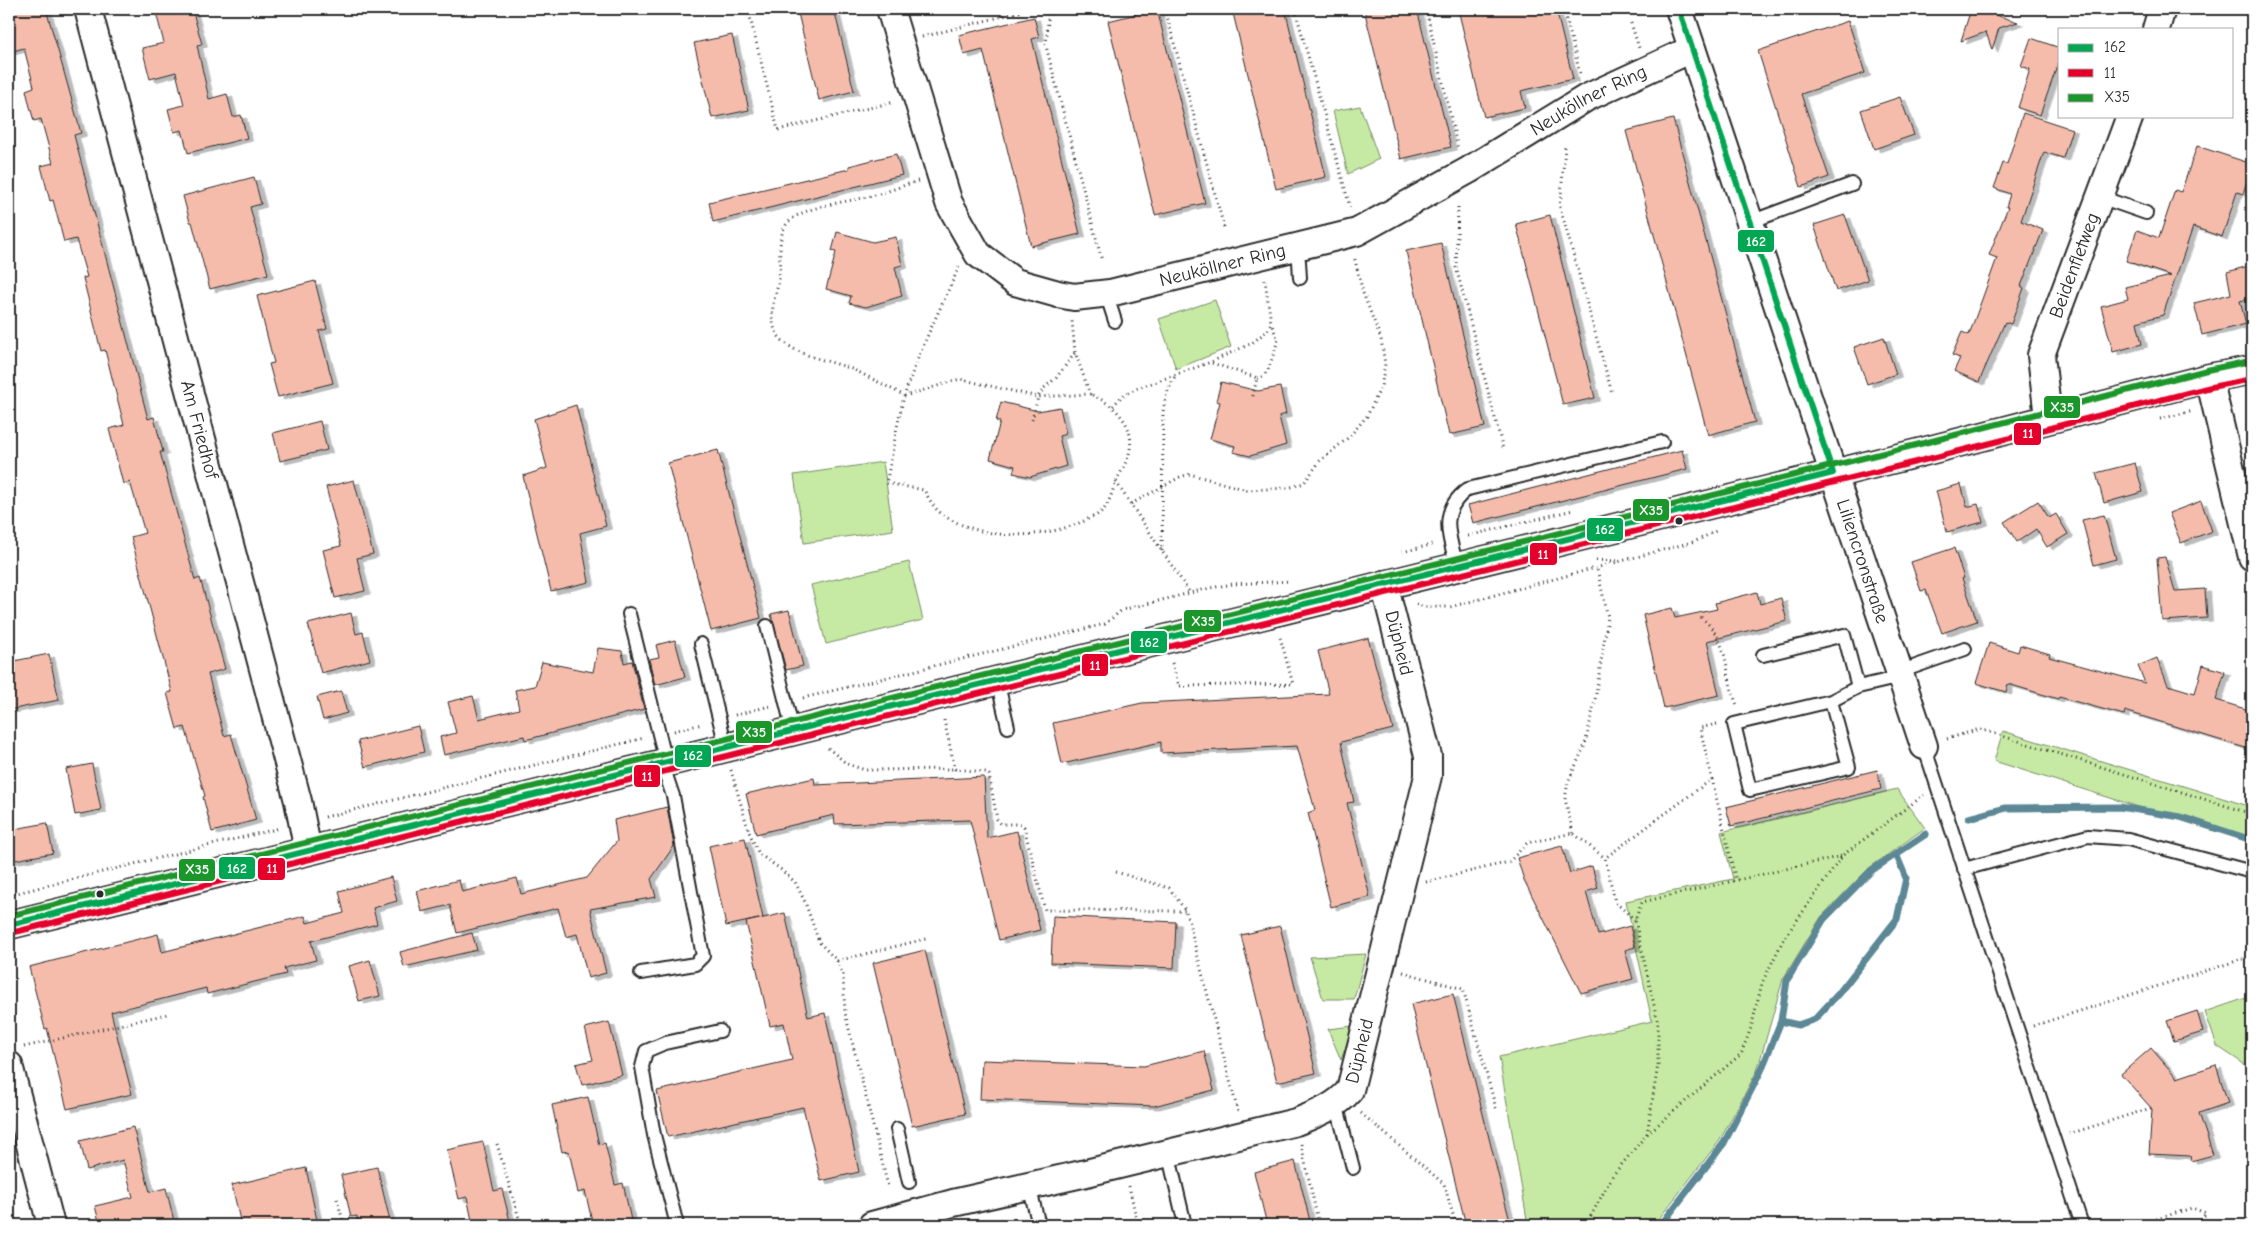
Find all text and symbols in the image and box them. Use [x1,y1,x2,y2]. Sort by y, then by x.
legend [2058,28,2234,118]
text: 162 [2104,38,2126,56]
street label: Neuköllner Ring [1526,60,1650,141]
text: 11 [2104,64,2116,82]
text: X35 [2104,88,2130,106]
street label: Beidenfletweg [2045,210,2104,321]
line badge: 162 [1737,229,1775,253]
text: 162 [1746,233,1766,250]
street label: Neuköllner Ring [1157,239,1288,291]
street label: Am Friedhof [176,378,224,483]
line badge: X35 [2043,395,2081,419]
text: X35 [2050,399,2074,416]
line badge: 11 [2013,422,2042,446]
text: 11 [2022,425,2034,442]
street label: Liliencronstraße [1832,496,1893,626]
line badge: X35 [1632,498,1670,522]
text: X35 [1639,502,1663,519]
unlabelled marker [1674,516,1684,526]
line badge: 162 [1586,517,1624,542]
text: 162 [1595,521,1615,538]
line badge: 11 [1529,542,1558,566]
text: 11 [1537,546,1549,563]
street label: Düpheid [1380,608,1418,678]
line badge: X35 [1183,609,1222,633]
text: X35 [1191,613,1215,630]
line badge: 162 [1130,630,1168,654]
text: 162 [1139,634,1159,651]
line badge: 11 [1081,653,1109,677]
text: 11 [1089,657,1101,674]
line badge: X35 [735,720,773,744]
text: X35 [742,724,766,741]
line badge: 162 [674,744,712,768]
text: 162 [683,747,703,764]
line badge: 11 [633,764,661,788]
text: 11 [641,768,653,785]
line badge: 162 [218,856,256,880]
line badge: 11 [257,857,286,881]
line badge: X35 [178,858,216,882]
text: 162 [227,860,247,877]
text: 11 [266,860,278,877]
text: X35 [185,861,209,878]
unlabelled marker [95,889,105,899]
street label: Düpheid [1341,1016,1378,1086]

